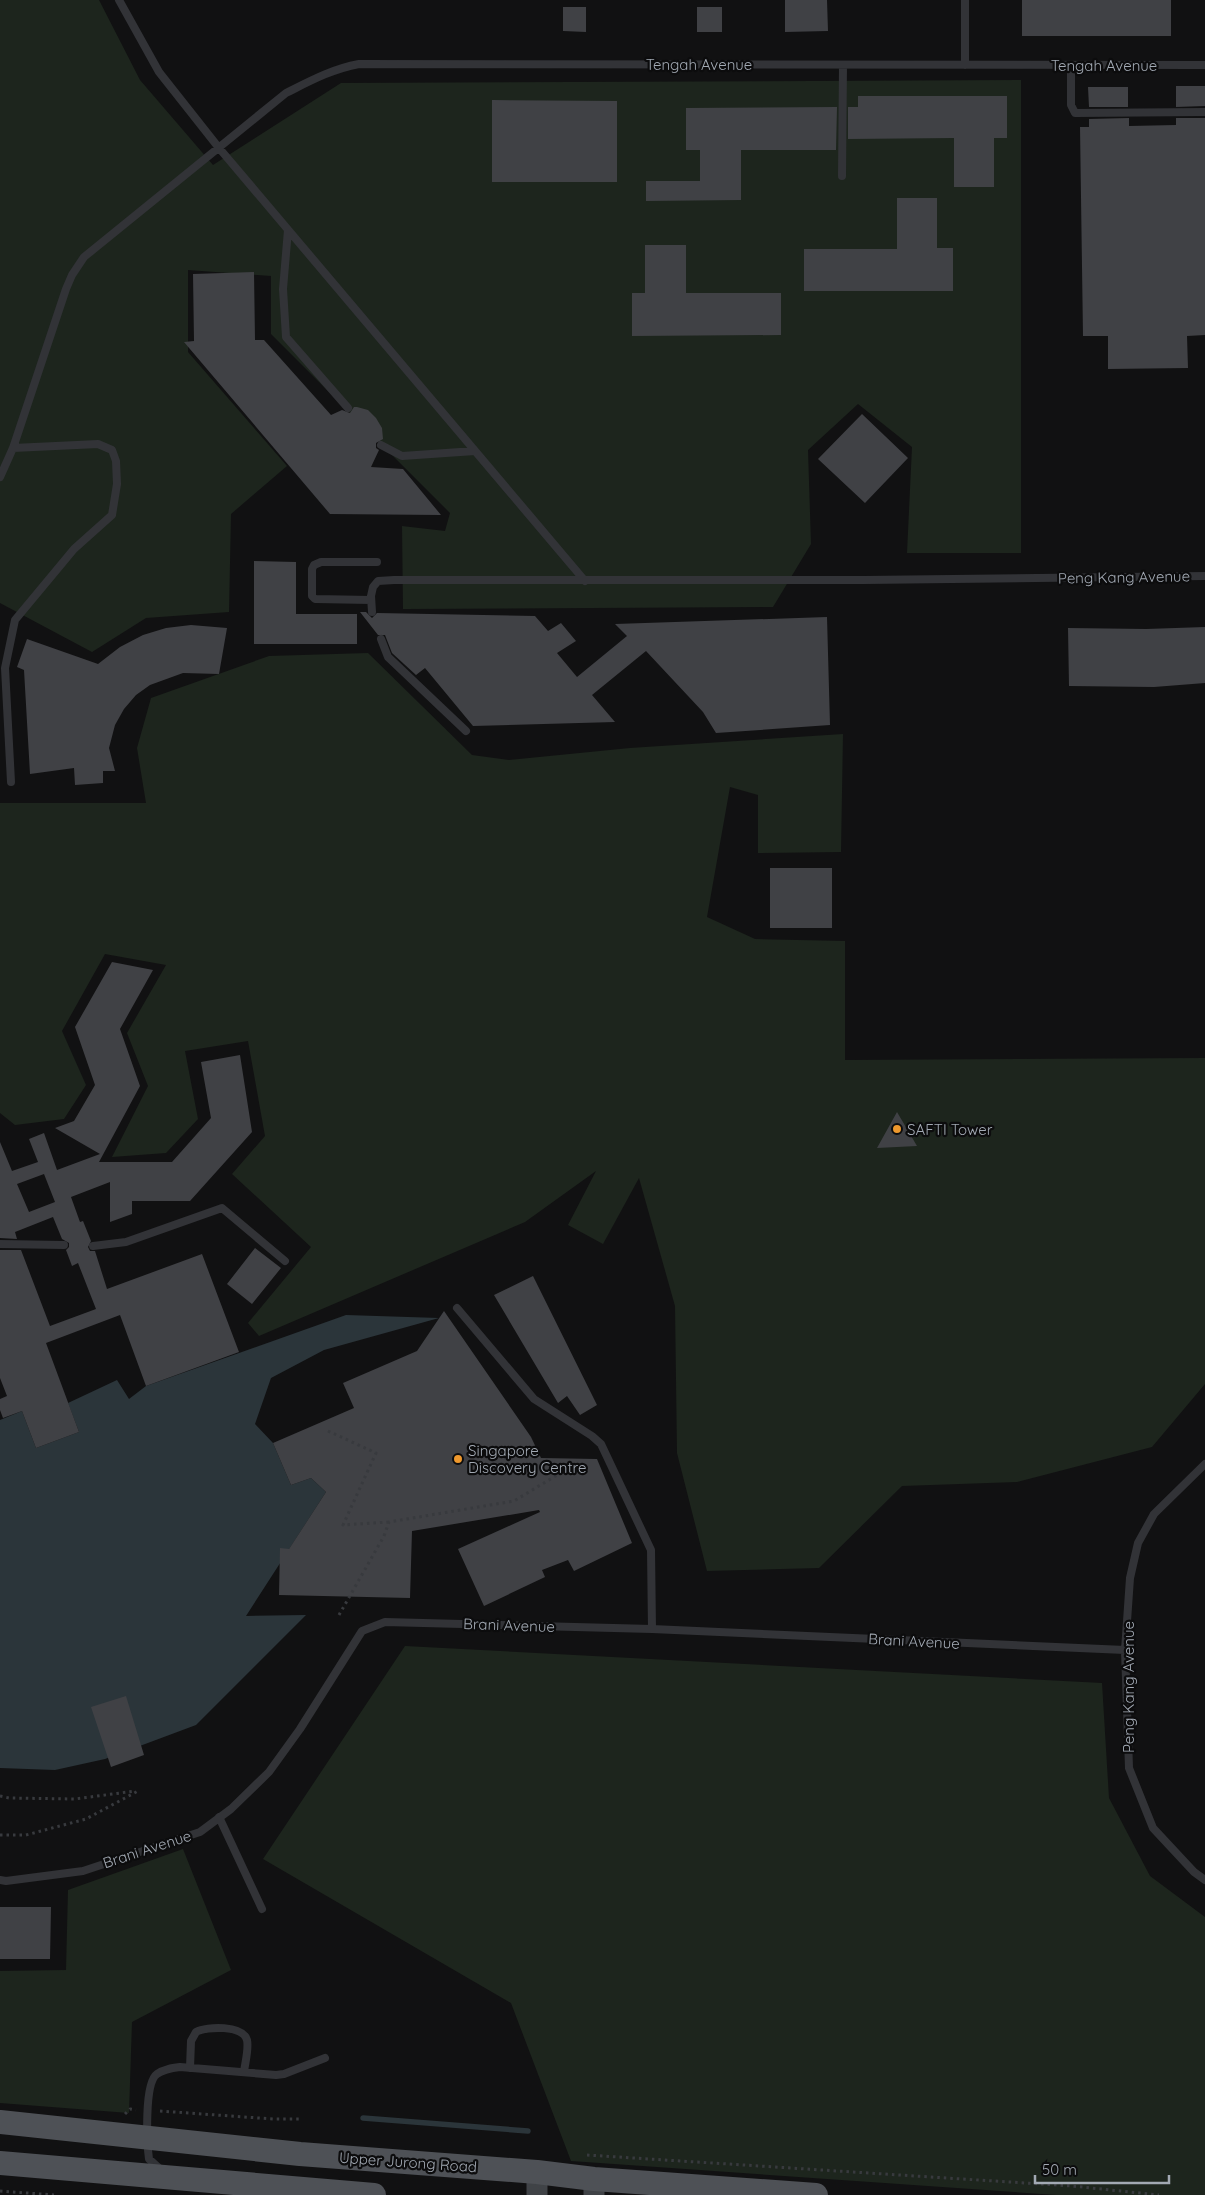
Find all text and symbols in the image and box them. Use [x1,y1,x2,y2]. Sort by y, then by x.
street label: Tengah Avenue [646,55,752,74]
street label: Tengah Avenue [1051,56,1157,75]
street label: Peng Kang Avenue [1058,566,1190,588]
place label: SAFTI Tower [907,1120,993,1139]
marker: SAFTI Tower [891,1123,903,1135]
place label: Singapore Discovery Centre [468,1441,586,1477]
marker: Singapore Discovery Centre [452,1453,464,1465]
street label: Brani Avenue [463,1614,555,1636]
street label: Peng Kang Avenue [1119,1621,1138,1753]
street label: Brani Avenue [868,1629,960,1653]
street label: Brani Avenue [100,1826,194,1872]
street label: Upper Jurong Road [338,2148,478,2176]
scale bar [1035,2152,1169,2184]
text: 50 m [1042,2160,1077,2179]

